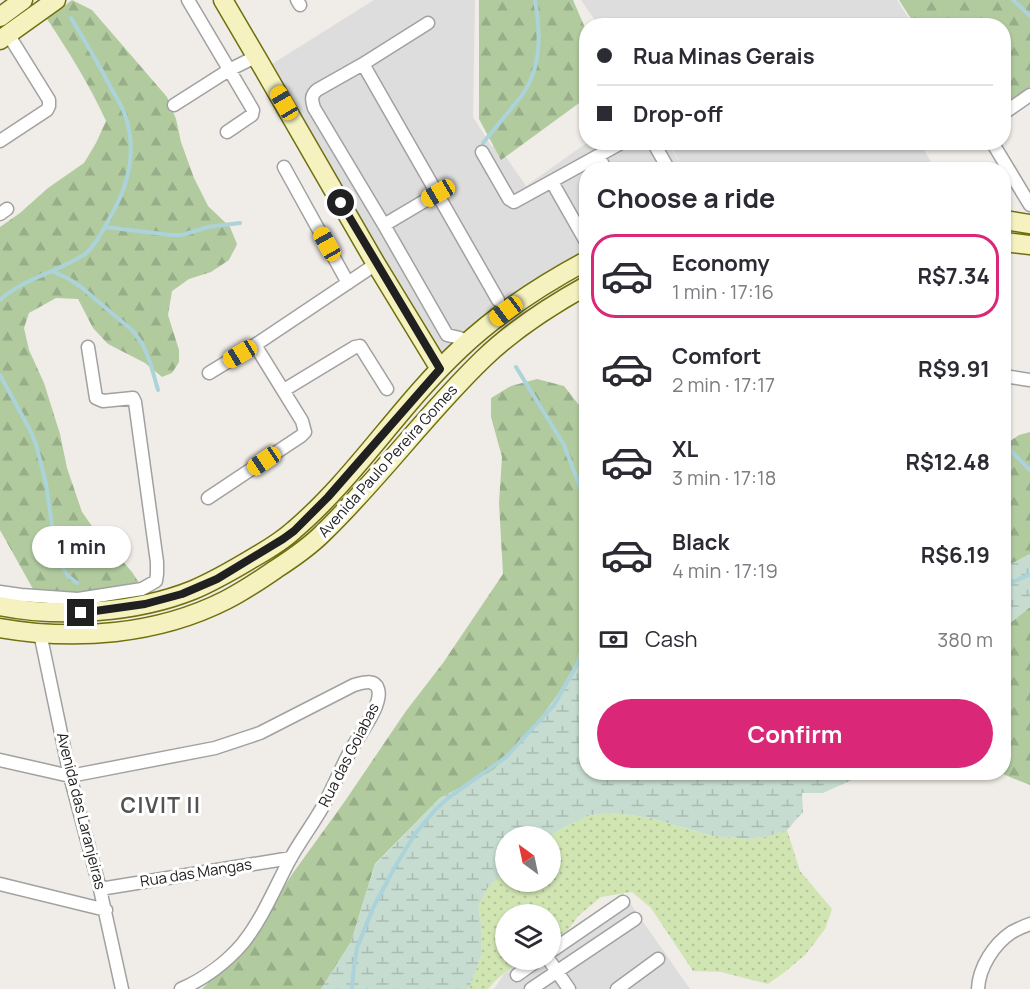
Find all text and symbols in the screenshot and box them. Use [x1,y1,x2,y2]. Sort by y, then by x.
text: Rua Minas Gerais [633,41,815,71]
car [267,83,301,123]
text: Drop-off [633,99,723,129]
car [418,176,458,210]
text: Choose a ride [597,179,775,216]
route start [327,189,354,216]
car [310,224,344,264]
text: Economy [672,248,770,278]
icon: car [600,249,654,303]
text: R$7.34 [917,261,990,291]
text: 1 min · 17:16 [672,278,774,305]
car [486,293,526,329]
car [220,337,260,371]
text: Comfort [672,341,761,371]
icon: car [600,342,654,396]
text: R$9.91 [918,354,990,384]
text: 2 min · 17:17 [672,371,775,398]
street label: Avenida Paulo Pereira Gomes [313,380,462,542]
text: XL [672,434,698,464]
icon: car [600,435,654,489]
car [244,443,284,479]
text: R$12.48 [905,447,990,477]
text: 3 min · 17:18 [672,464,776,491]
callout: 1 min [32,526,130,568]
text: Black [672,527,729,557]
icon: car [600,528,654,582]
text: 1 min [57,533,106,560]
text: R$6.19 [921,540,990,570]
text: 4 min · 17:19 [672,557,778,584]
route end [67,599,94,626]
icon: cash [597,623,630,656]
text: Cash [645,624,698,654]
text: 380 m [937,626,993,653]
street label: Rua das Goiabas [313,699,384,810]
button: Confirm [597,699,993,768]
street label: Avenida das Laranjeiras [52,730,111,892]
district label: CIVIT II [121,791,201,819]
north arrow [495,826,561,892]
map controls [495,826,561,970]
street label: Rua das Mangas [139,853,253,892]
button: layers [495,904,561,970]

